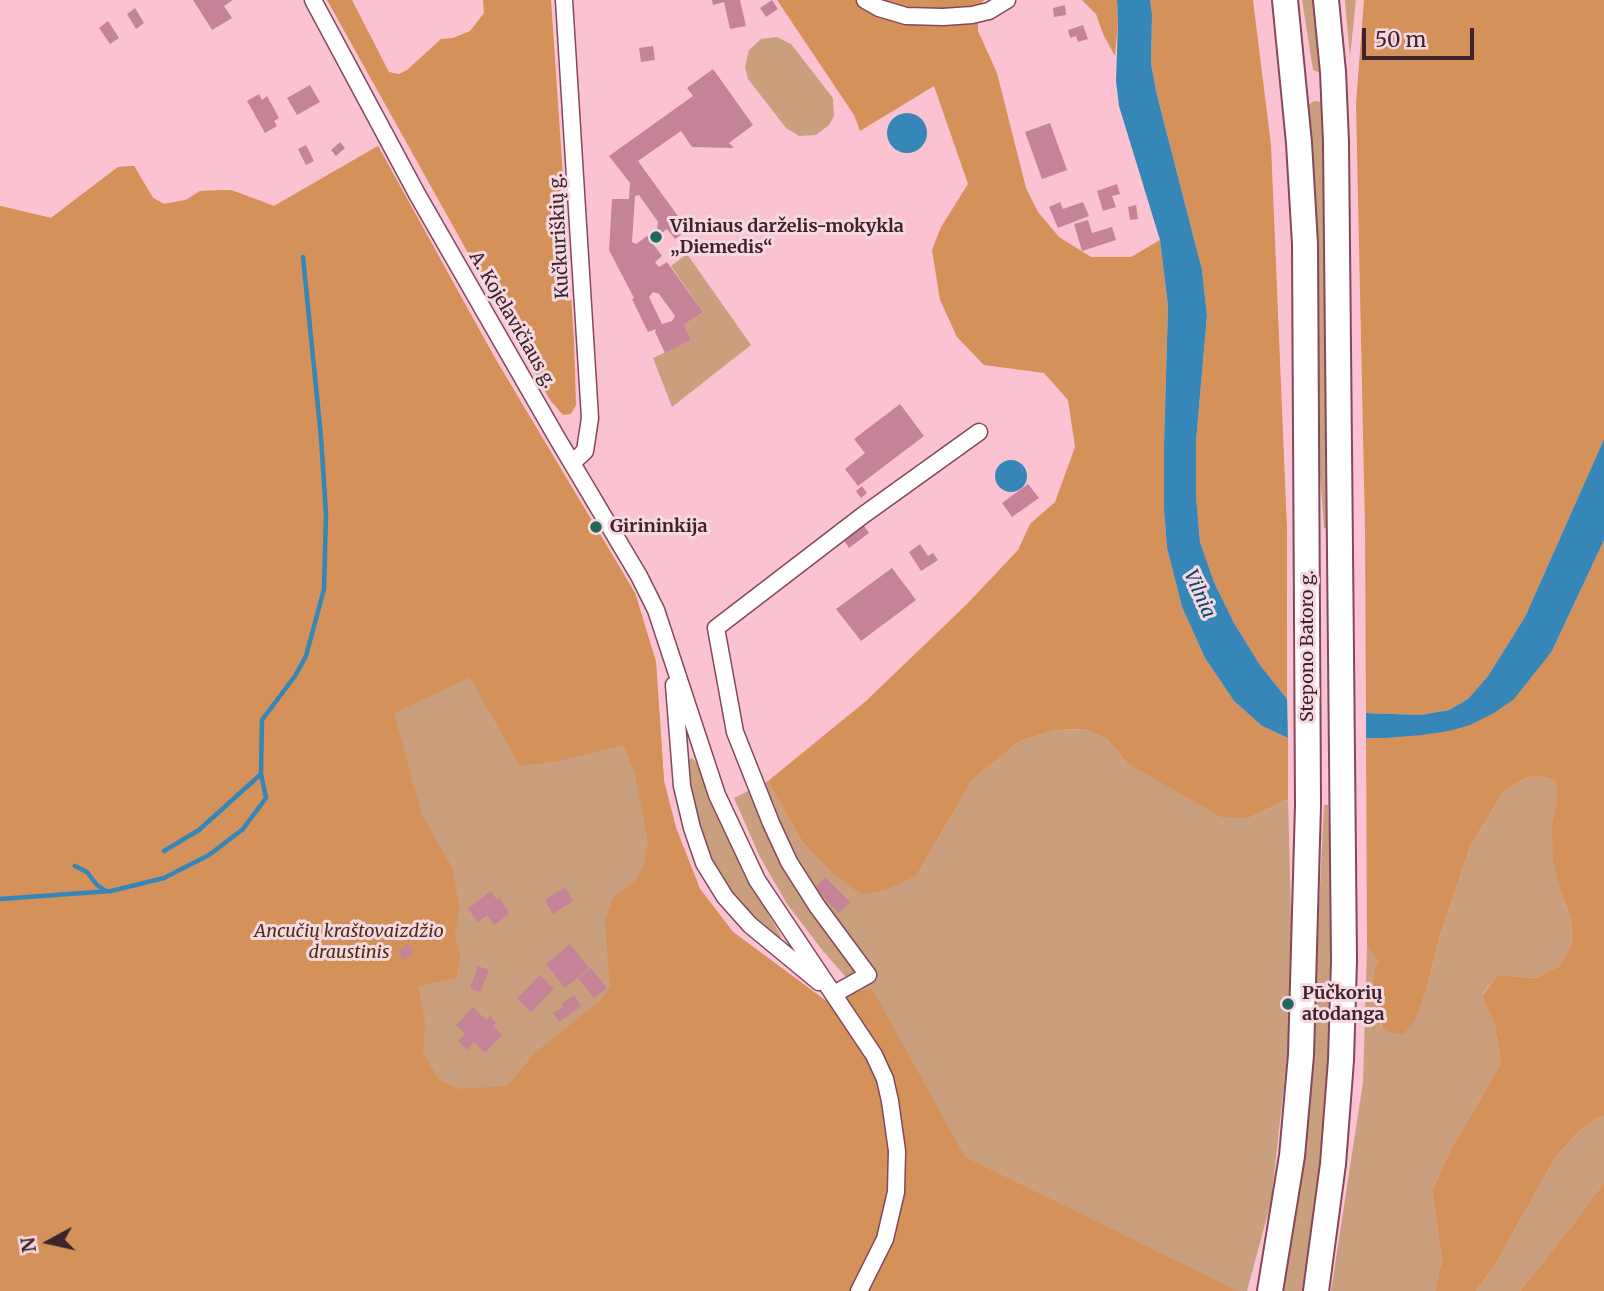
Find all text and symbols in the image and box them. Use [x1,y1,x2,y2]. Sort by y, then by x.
scale bar [1366,14,1478,58]
text: 50 m [1375,26,1426,53]
street label: Kučkuriškių g. [546,173,574,299]
place label: Vilniaus darželis-mokykla „Diemedis“ [670,216,904,258]
marker: Vilniaus darželis-mokykla „Diemedis“ [648,229,664,245]
street label: A. Kojelavičiaus g. [464,248,560,392]
place label: Girininkija [610,516,708,538]
marker: Girininkija [588,519,604,535]
water label: Vilnia [1178,566,1220,622]
street label: Stepono Batoro g. [1297,570,1319,722]
park label: Ancučių kraštovaizdžio draustinis [254,921,444,964]
place label: Pūčkorių atodanga [1302,983,1384,1026]
marker: Pūčkorių atodanga [1280,996,1296,1012]
north arrow [14,1207,84,1277]
text: N [15,1236,41,1254]

